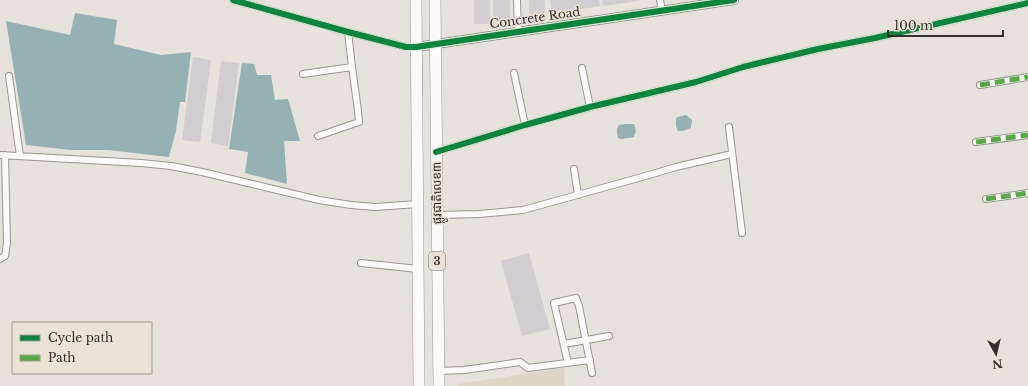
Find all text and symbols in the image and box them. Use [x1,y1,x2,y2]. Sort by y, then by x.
street label: Concrete Road [489,4,581,31]
scale bar [888,12,1003,38]
text: 100 m [894,18,933,33]
street label: ផ្លូវជាតិលេខ៣ [428,161,448,225]
road number: 3 [429,252,445,270]
legend [12,322,152,374]
text: Cycle path [48,330,113,345]
north arrow [976,334,1016,374]
text: Path [48,350,76,365]
text: N [991,356,1003,372]

